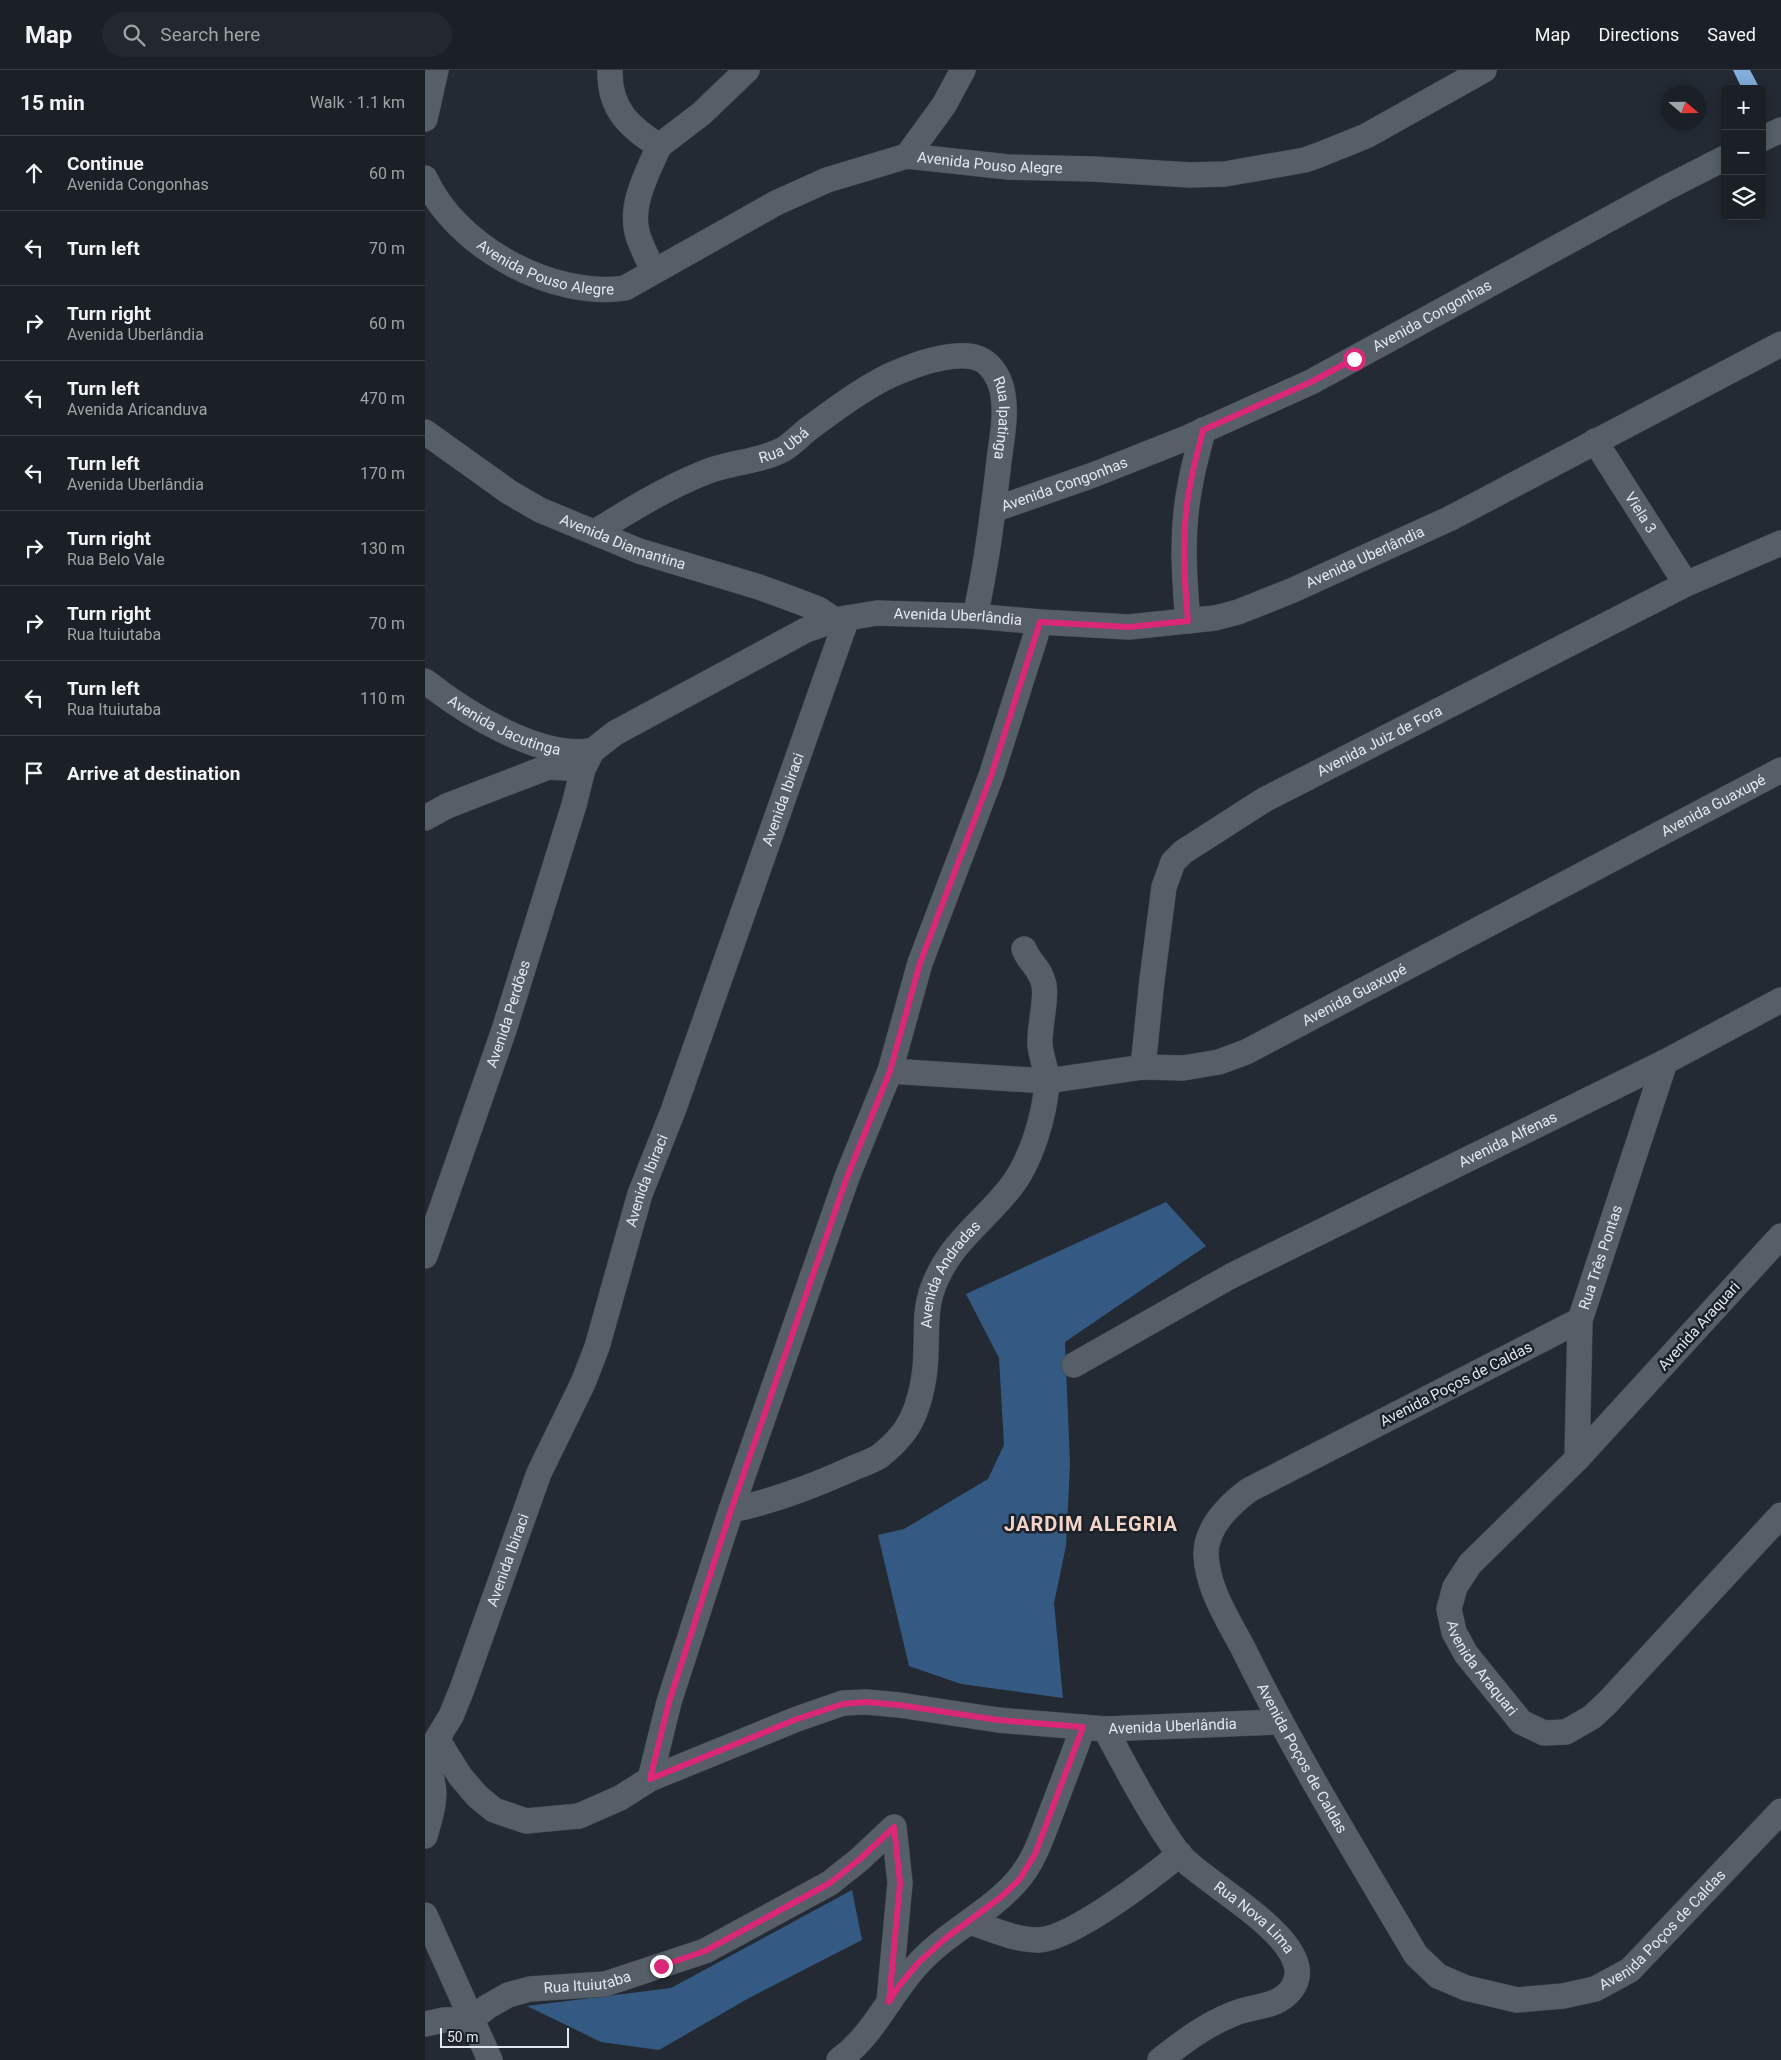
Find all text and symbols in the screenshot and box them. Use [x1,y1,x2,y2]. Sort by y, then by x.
search box [102,12,452,57]
text: Map [25,21,72,49]
icon: search [120,21,148,49]
text: Search here [160,23,260,46]
text: Map [1535,24,1570,45]
text: Directions [1598,24,1679,45]
text: Saved [1707,24,1756,45]
north arrow [1661,85,1706,130]
map controls [1721,85,1766,220]
button: + [1721,85,1766,130]
text: 15 min [20,91,85,115]
text: Walk · 1.1 km [310,93,405,112]
button: − [1721,130,1766,175]
street label: Avenida Pouso Alegre [916,148,1063,177]
text: Continue [67,152,144,175]
icon: ahead [20,159,48,187]
text: 60 m [369,164,405,183]
text: Avenida Congonhas [67,175,209,194]
button: layers [1721,175,1766,220]
icon: left [20,234,48,262]
street label: Avenida Pouso Alegre [473,236,614,298]
text: Turn left [67,237,140,260]
text: 70 m [369,239,405,258]
street label: Avenida Congonhas [1369,276,1495,356]
text: Turn right [67,302,151,325]
icon: right [20,309,48,337]
text: 60 m [369,314,405,333]
text: Avenida Uberlândia [67,325,204,344]
route start [1343,348,1366,371]
street label: Rua Ipatinga [989,374,1013,461]
text: Turn left [67,377,140,400]
icon: left [20,384,48,412]
text: 470 m [360,389,405,408]
text: Avenida Aricanduva [67,400,207,419]
street label: Rua Ubá [756,424,812,467]
text: Turn left [67,452,140,475]
street label: Avenida Congonhas [999,453,1130,515]
icon: left [20,459,48,487]
text: 170 m [360,464,405,483]
text: Avenida Uberlândia [67,475,204,494]
street label: Viela 3 [1621,489,1660,537]
street label: Avenida Diamantina [557,510,688,574]
street label: Avenida Uberlândia [1303,522,1427,592]
text: Turn right [67,527,151,550]
icon: right [20,534,48,562]
text: 130 m [360,539,405,558]
text: Rua Belo Vale [67,550,165,569]
text: Turn right [67,602,151,625]
street label: Avenida Uberlândia [893,605,1023,629]
icon: right [20,609,48,637]
text: 70 m [369,614,405,633]
text: Rua Ituiutaba [67,625,161,644]
text: Turn left [67,677,140,700]
icon: left [20,684,48,712]
text: 110 m [360,689,405,708]
street label: Avenida Jacutinga [444,691,562,759]
text: Rua Ituiutaba [67,700,161,719]
street label: Avenida Juiz de Fora [1314,701,1445,780]
street label: Avenida Ibiraci [758,750,808,848]
icon: arrive [20,759,48,787]
text: Arrive at destination [67,762,240,785]
street label: Avenida Guaxupé [1658,771,1769,841]
street label: Avenida Perdões [483,958,534,1070]
street label: Avenida Guaxupé [1299,960,1410,1030]
street label: Avenida Alfenas [1455,1108,1560,1171]
street label: Avenida Ibiraci [622,1132,672,1229]
street label: Rua Três Pontas [1575,1203,1626,1312]
street label: Avenida Andradas [917,1217,984,1329]
street label: Avenida Araquari [1654,1278,1744,1374]
street label: Avenida Poços de Caldas [1377,1338,1535,1430]
street label: Avenida Ibiraci [483,1511,533,1609]
district label: JARDIM ALEGRIA [1004,1512,1178,1536]
street label: Avenida Araquari [1443,1619,1521,1719]
street label: Avenida Poços de Caldas [1253,1680,1351,1837]
street label: Avenida Uberlândia [1108,1715,1237,1738]
street label: Avenida Poços de Caldas [1596,1866,1730,1994]
street label: Rua Nova Lima [1210,1877,1298,1957]
route end [650,1955,673,1978]
street label: Rua Ituiutaba [543,1967,633,1997]
scale bar [440,2025,569,2048]
text: 50 m [447,2029,479,2045]

